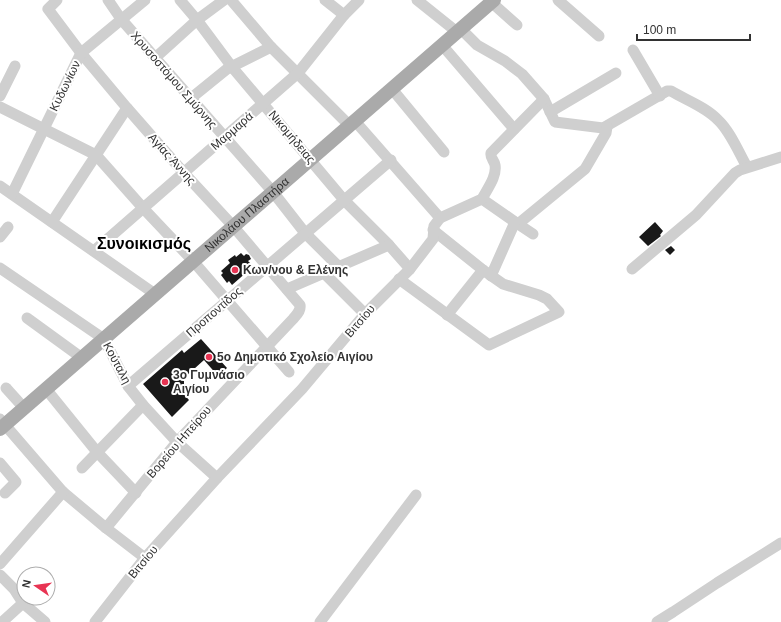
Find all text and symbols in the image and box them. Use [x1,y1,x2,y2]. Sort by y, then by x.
scale bar [637,16,750,42]
text: 100 m [643,23,676,37]
street label: Χρυσοστόμου Σμύρνης [128,29,220,132]
street label: Κυδωνίων [47,58,83,114]
street label: Νικομήδειας [266,108,318,167]
street label: Μαρμαρά [208,109,256,153]
street label: Αγίας Άννης [145,130,199,188]
street label: Νικολάου Πλαστήρα [202,174,292,255]
district label: Συνοικισμός [97,235,191,253]
place label: Κων/νου & Ελένης [243,263,348,277]
marker: Κων/νου & Ελένης [230,265,240,275]
street label: Προποντίδος [183,284,245,340]
street label: Βιτσίου [342,302,378,340]
street label: Κούταλη [100,340,134,386]
place label: 5ο Δημοτικό Σχολείο Αιγίου [217,350,373,364]
marker: 5ο Δημοτικό Σχολείο Αιγίου [204,352,214,362]
place label: 3ο Γυμνάσιο Αιγίου [173,368,245,396]
marker: 3ο Γυμνάσιο Αιγίου [160,377,170,387]
street label: Βορείου Ηπείρου [144,403,214,481]
street label: Βιτσίου [125,543,161,581]
north arrow [16,566,56,606]
text: N [20,578,33,589]

